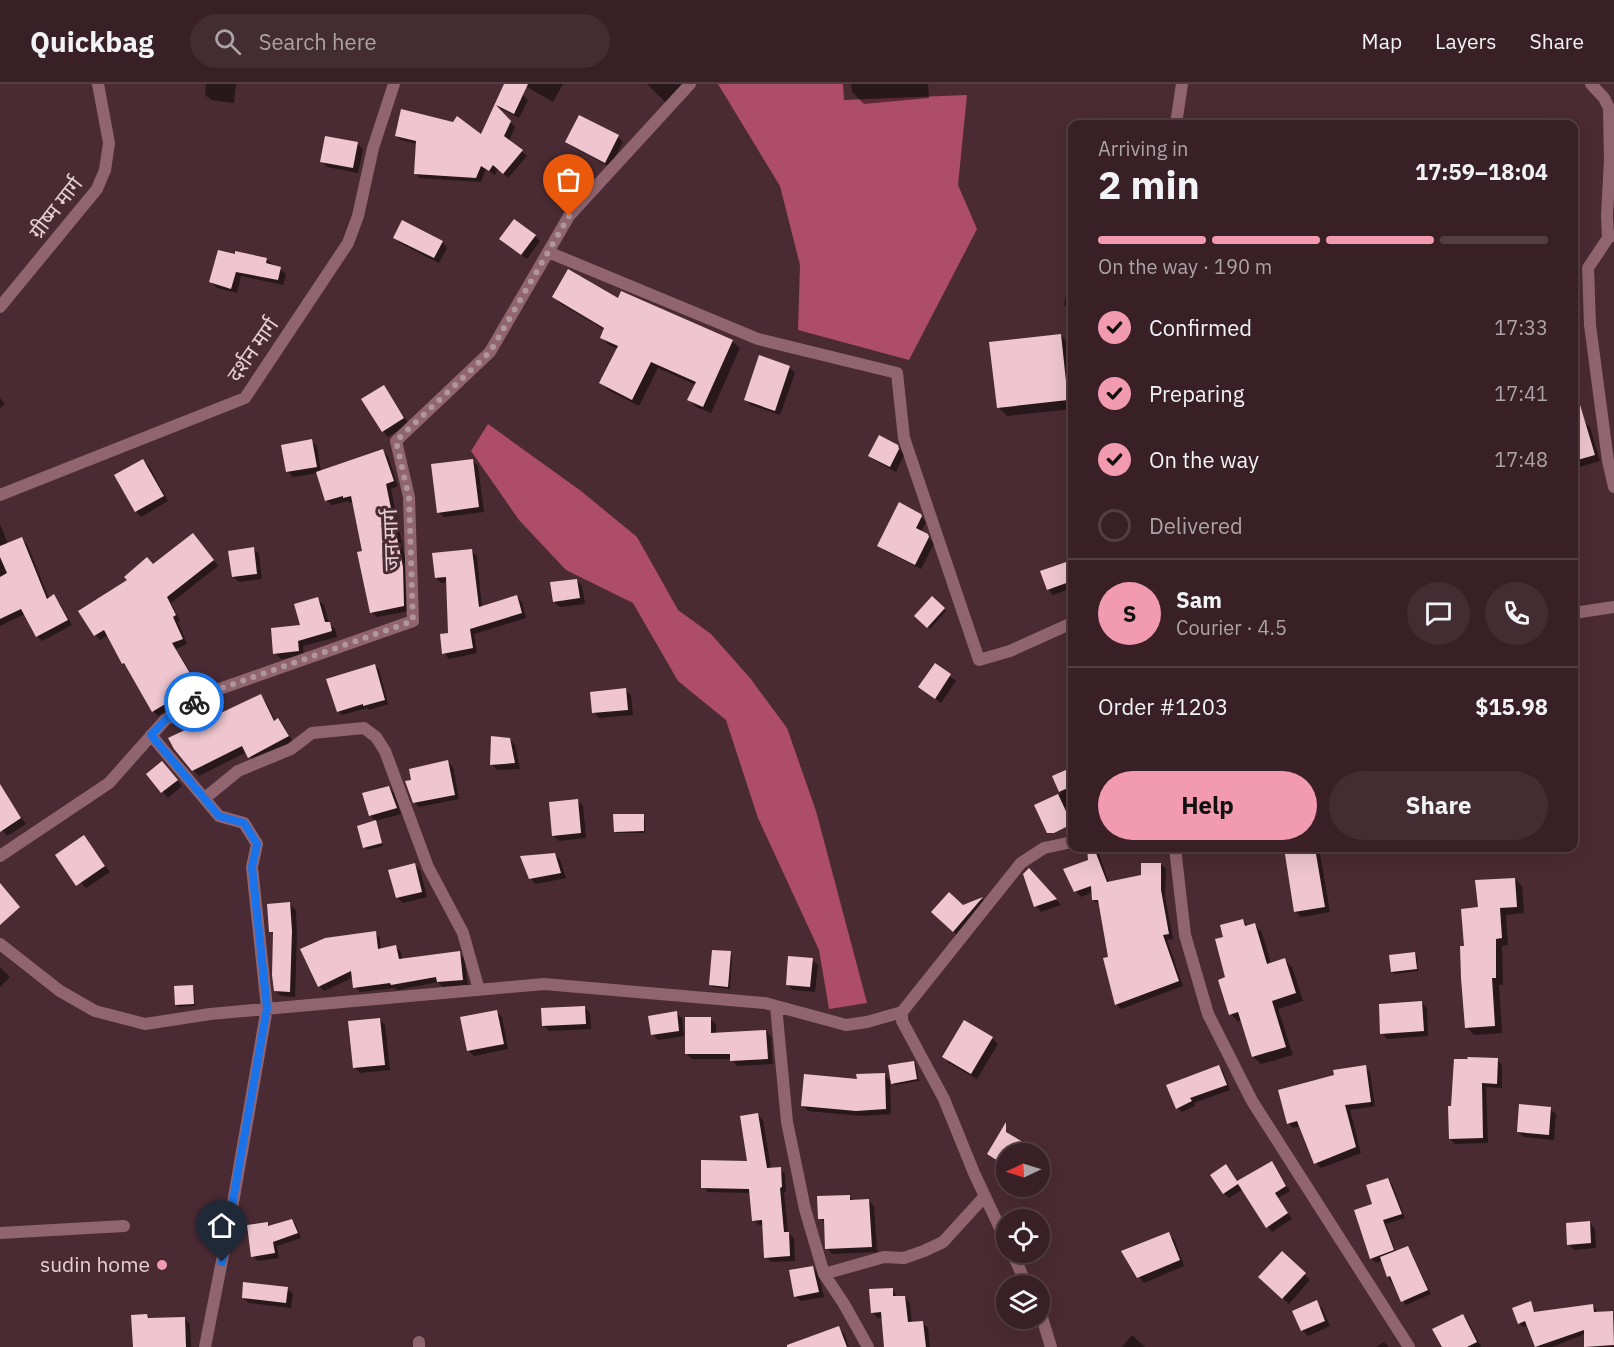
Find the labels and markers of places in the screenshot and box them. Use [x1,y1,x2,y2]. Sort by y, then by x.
pin [543,154,594,216]
pin [196,1200,247,1262]
place label: sudin home [40,1250,150,1278]
marker: sudin home [155,1258,169,1272]

